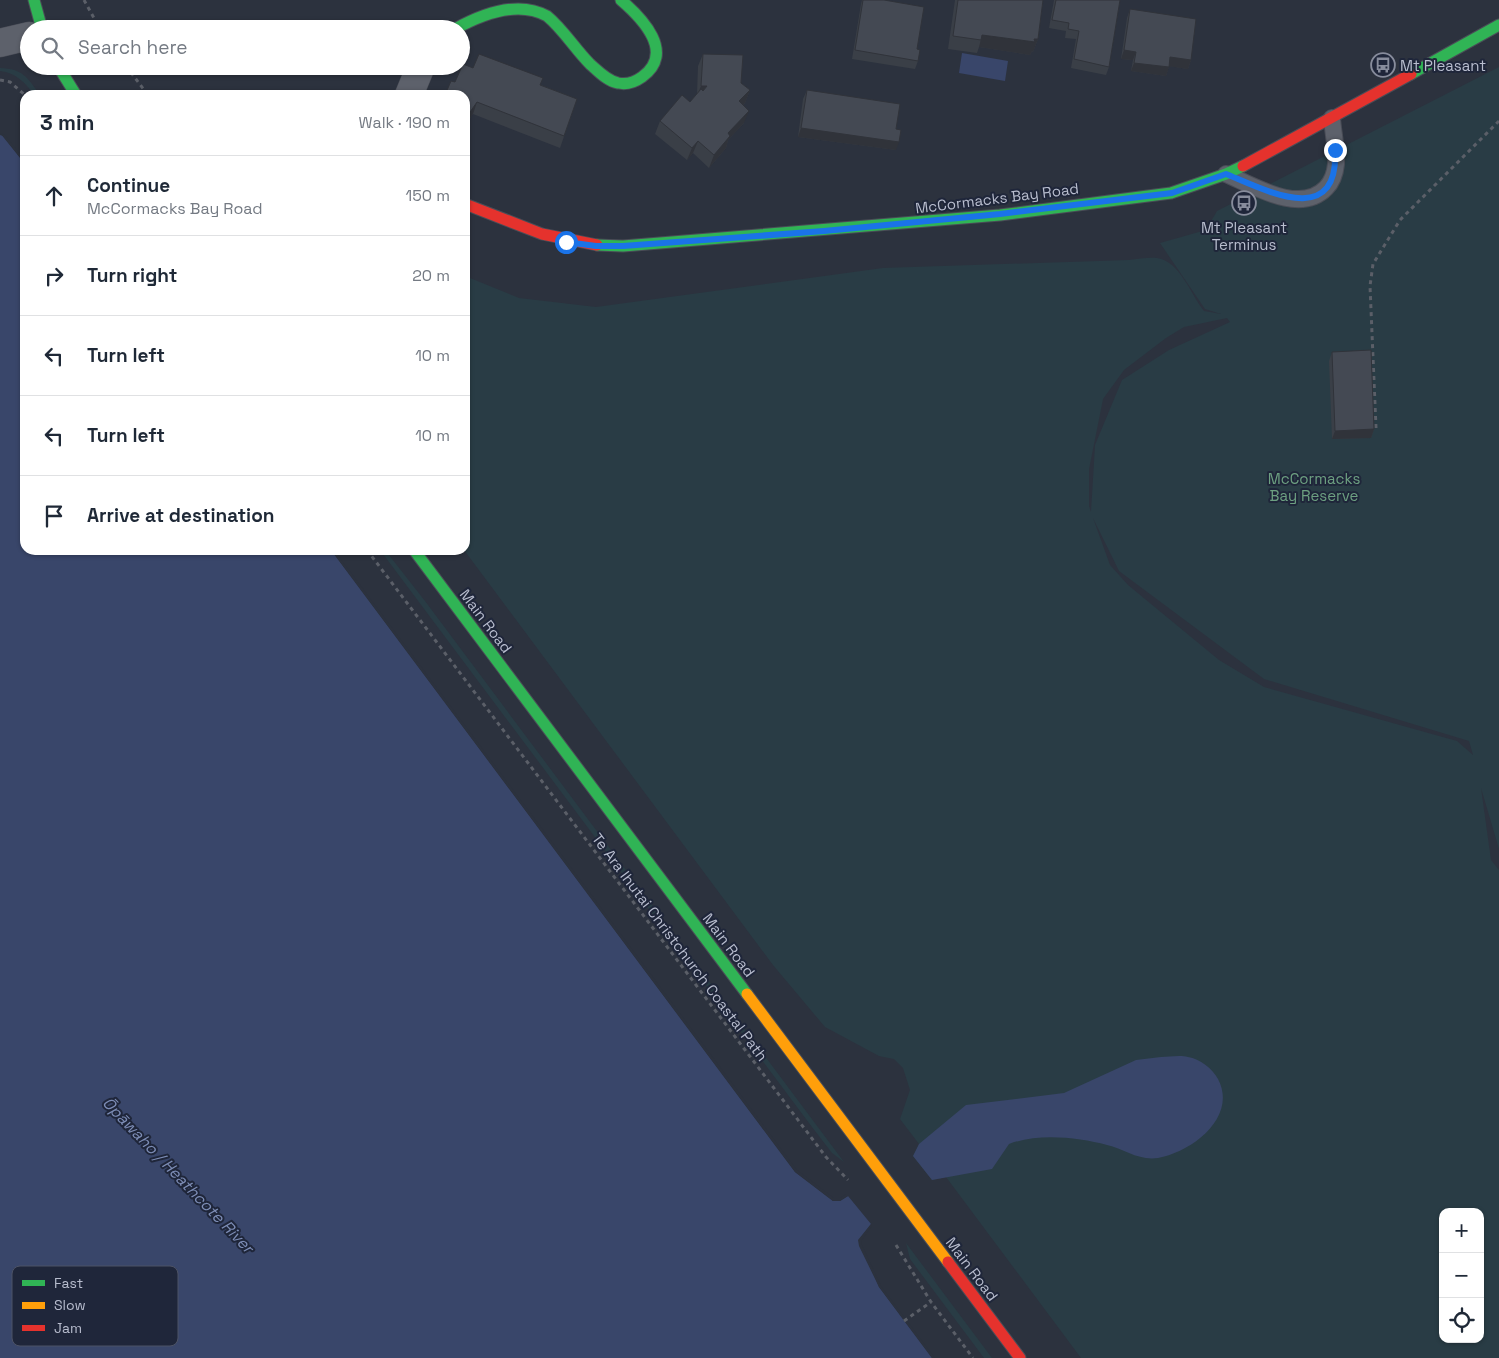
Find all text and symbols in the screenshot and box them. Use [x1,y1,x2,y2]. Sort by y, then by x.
search box [20,20,470,75]
icon: search [38,34,66,62]
text: Search here [78,35,188,60]
bus stop icon: Mt Pleasant [1370,52,1396,78]
place label: Mt Pleasant [1400,56,1486,75]
text: 3 min [40,109,95,136]
text: Walk · 190 m [359,112,450,133]
route end [1324,139,1347,162]
text: Continue [87,173,170,198]
street label: McCormacks Bay Road [914,179,1080,217]
icon: ahead [40,182,68,210]
text: 150 m [406,185,450,206]
bus stop icon: Mt Pleasant Terminus [1231,190,1257,216]
text: McCormacks Bay Road [87,198,263,219]
place label: Mt Pleasant Terminus [1201,218,1287,254]
route start [555,231,578,254]
icon: right [40,262,68,290]
text: Turn right [87,263,177,288]
text: 20 m [412,265,450,286]
icon: left [40,342,68,370]
text: Turn left [87,343,165,368]
text: 10 m [415,345,450,366]
icon: left [40,422,68,450]
text: Turn left [87,423,165,448]
text: 10 m [415,425,450,446]
park label: McCormacks Bay Reserve [1268,469,1360,505]
icon: arrive [40,502,68,530]
text: Arrive at destination [87,503,275,528]
street label: Main Road [456,585,516,657]
street label: Te Ara Ihutai Christchurch Coastal Path [588,829,772,1065]
street label: Main Road [699,909,759,981]
water label: Ōpāwaho / Heathcote River [98,1092,260,1259]
map controls [1439,1208,1484,1343]
button: + [1439,1208,1484,1253]
street label: Main Road [942,1233,1002,1305]
button: − [1439,1253,1484,1298]
legend [12,1266,178,1346]
text: Fast [54,1274,83,1292]
text: Slow [54,1296,86,1314]
button: locate [1439,1298,1484,1343]
text: Jam [54,1319,82,1337]

